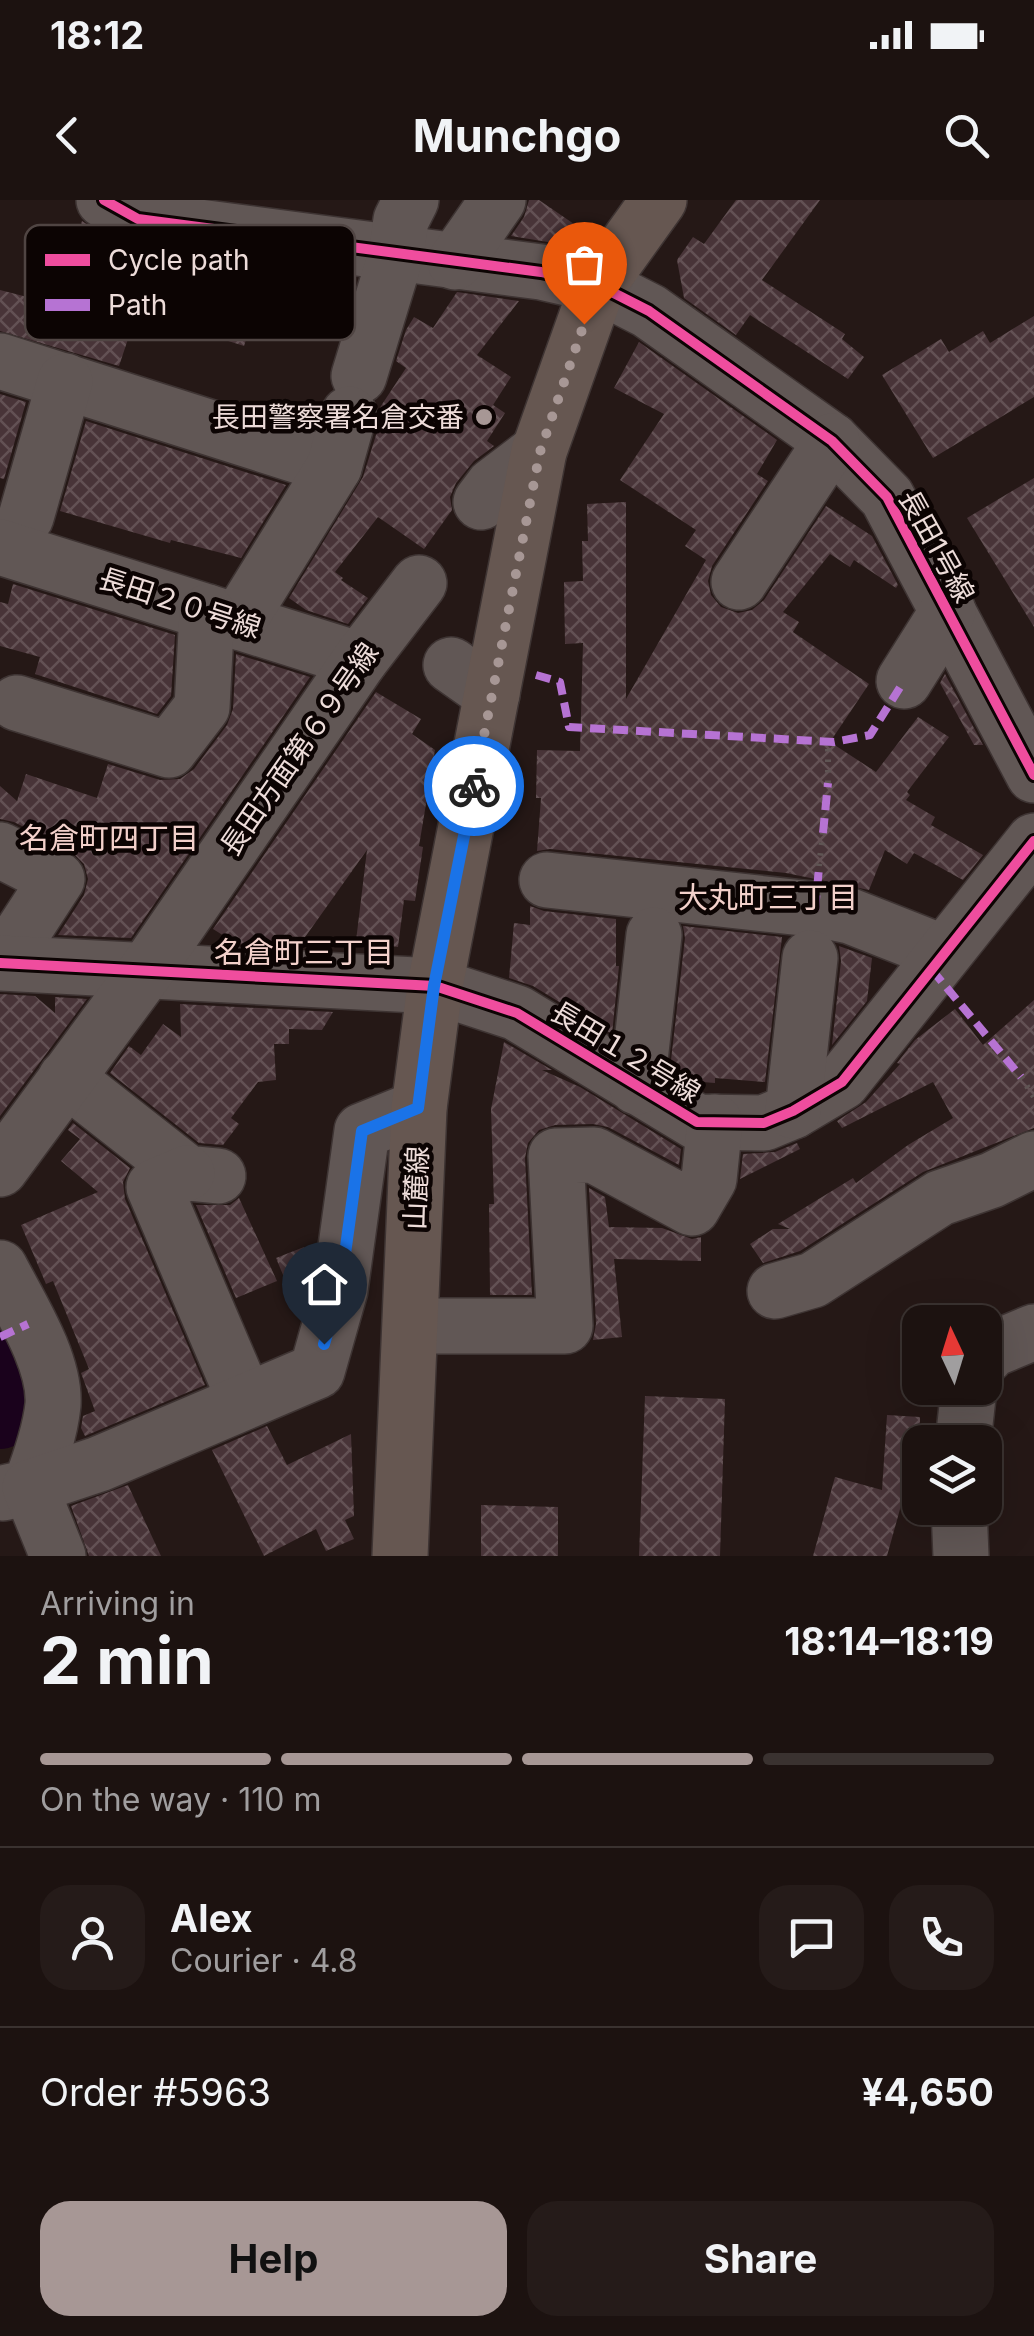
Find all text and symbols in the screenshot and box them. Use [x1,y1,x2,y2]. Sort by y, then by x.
text: 18:12 [50,12,144,58]
icon: back [40,108,95,163]
text: Munchgo [413,108,621,163]
icon: search [939,108,994,163]
pin [542,222,627,325]
legend [25,225,355,340]
icon: bag [557,237,612,292]
text: Cycle path [108,243,249,277]
text: Path [108,288,167,322]
place label: 長田警察署名倉交番 [212,400,464,434]
marker: 長田警察署名倉交番 [473,406,495,428]
street label: 長田1号線 [892,484,982,608]
street label: 長田２０号線 [95,561,265,645]
street label: 長田方面第６９号線 [213,636,385,862]
courier [424,736,524,836]
icon: bike [447,759,502,814]
district label: 名倉町四丁目 [19,820,199,856]
district label: 大丸町三丁目 [678,879,858,915]
district label: 名倉町三丁目 [214,934,394,970]
street label: 長田１２号線 [545,994,707,1110]
street label: 山麓線 [398,1145,434,1231]
pin [282,1242,367,1345]
icon: home [297,1257,352,1312]
north arrow [902,1305,1002,1405]
map controls [902,1305,1002,1525]
button: layers [902,1425,1002,1525]
text: Arriving in [40,1584,195,1623]
text: 18:14–18:19 [784,1618,994,1664]
text: 2 min [40,1621,214,1700]
text: On the way · 110 m [40,1780,322,1819]
button: person [40,1885,145,1990]
button: chat [759,1885,864,1990]
button: phone [889,1885,994,1990]
text: Alex [170,1895,253,1941]
text: Courier · 4.8 [170,1941,358,1980]
text: Order #5963 [40,2069,271,2115]
text: ¥4,650 [862,2069,994,2115]
button: Help [40,2201,507,2316]
button: Share [527,2201,994,2316]

